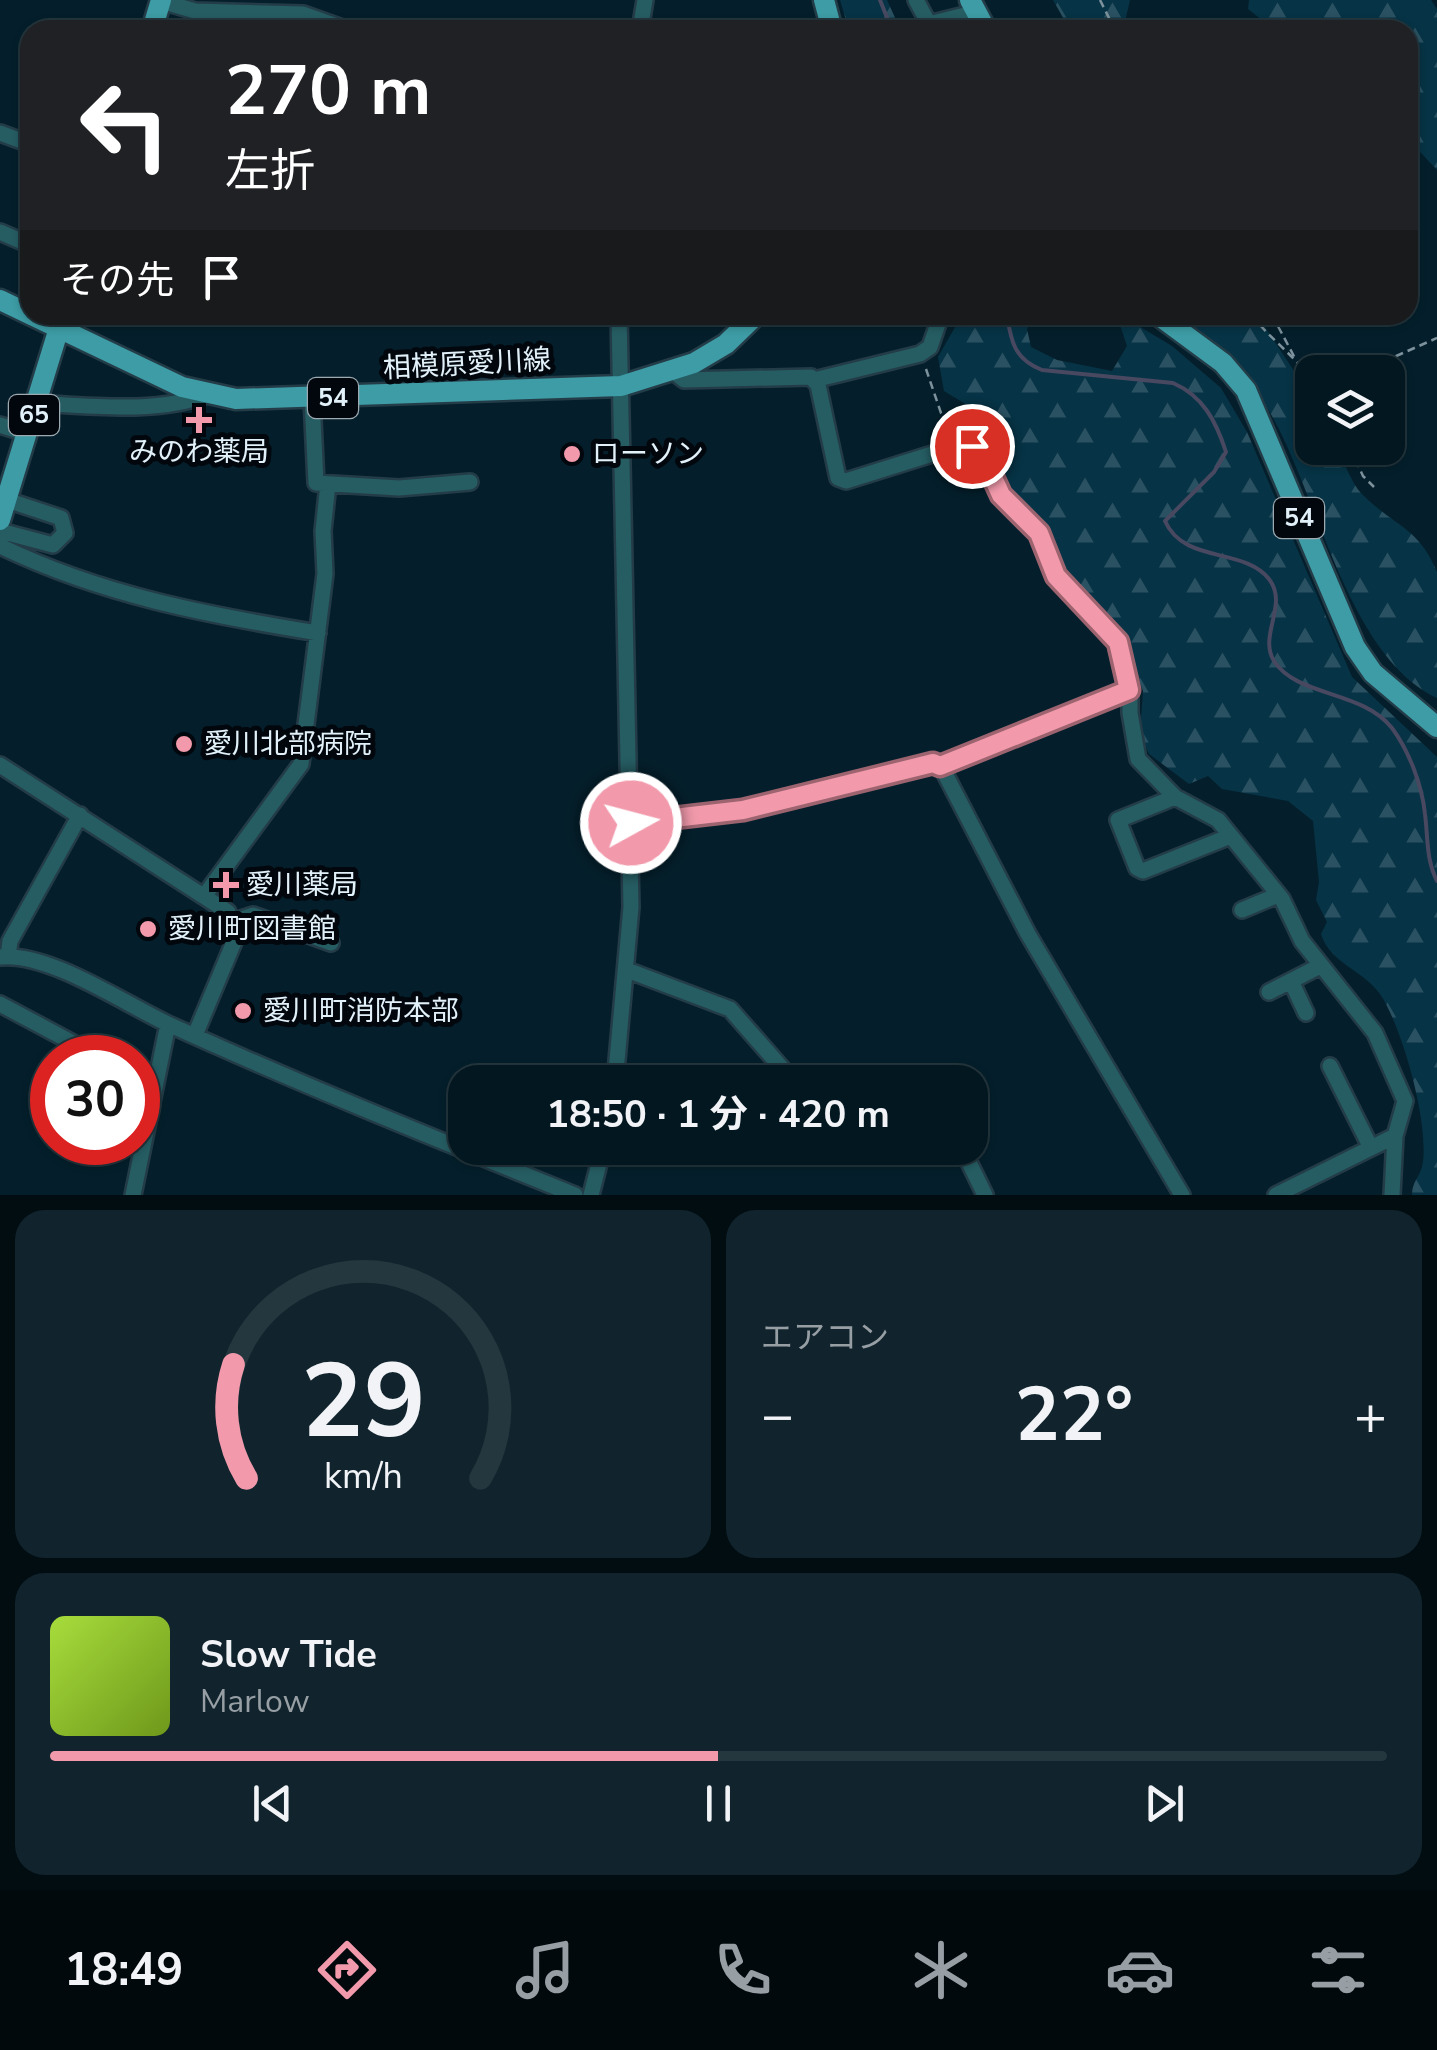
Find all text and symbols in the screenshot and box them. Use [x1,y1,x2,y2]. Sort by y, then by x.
text: 270 m [225,43,431,139]
icon: left [60,60,190,190]
text: 左折 [225,141,315,202]
icon: arrive [194,250,249,305]
text: その先 [60,255,174,306]
street label: 相模原愛川線 [382,341,552,387]
map controls [1295,355,1405,465]
button: layers [1295,355,1405,465]
road number: 54 [308,378,358,418]
road number: 65 [9,395,59,435]
pin [930,404,1015,489]
marker: みのわ薬局 [188,409,210,431]
icon: arrive [945,419,1000,474]
place label: みのわ薬局 [129,433,269,471]
place label: ローソン [592,435,704,473]
marker: ローソン [561,443,583,465]
road number: 54 [1274,498,1324,538]
place label: 愛川北部病院 [204,725,372,763]
marker: 愛川北部病院 [173,733,195,755]
position arrow [579,771,683,875]
place label: 愛川薬局 [246,866,358,904]
marker: 愛川薬局 [215,874,237,896]
place label: 愛川町図書館 [168,910,336,948]
marker: 愛川町図書館 [137,918,159,940]
place label: 愛川町消防本部 [263,992,459,1030]
marker: 愛川町消防本部 [232,1000,254,1022]
speed limit sign: 30 [30,1035,160,1165]
text: 18:50 · 1 分 · 420 m [546,1089,890,1140]
text: エアコン [761,1316,889,1359]
text: 29 [301,1331,425,1473]
text: 22° [1015,1364,1133,1466]
text: − [761,1378,794,1453]
text: + [1354,1378,1387,1453]
text: km/h [324,1452,402,1501]
text: Slow Tide [200,1629,377,1680]
text: Marlow [200,1680,310,1723]
icon: previous [245,1776,300,1831]
icon: pause [691,1776,746,1831]
icon: next [1137,1776,1192,1831]
icon: directions [312,1935,382,2005]
icon: music [510,1935,580,2005]
icon: phone [708,1935,778,2005]
icon: climate [906,1935,976,2005]
icon: car [1105,1935,1175,2005]
icon: filters [1303,1935,1373,2005]
text: 18:49 [64,1940,183,2001]

